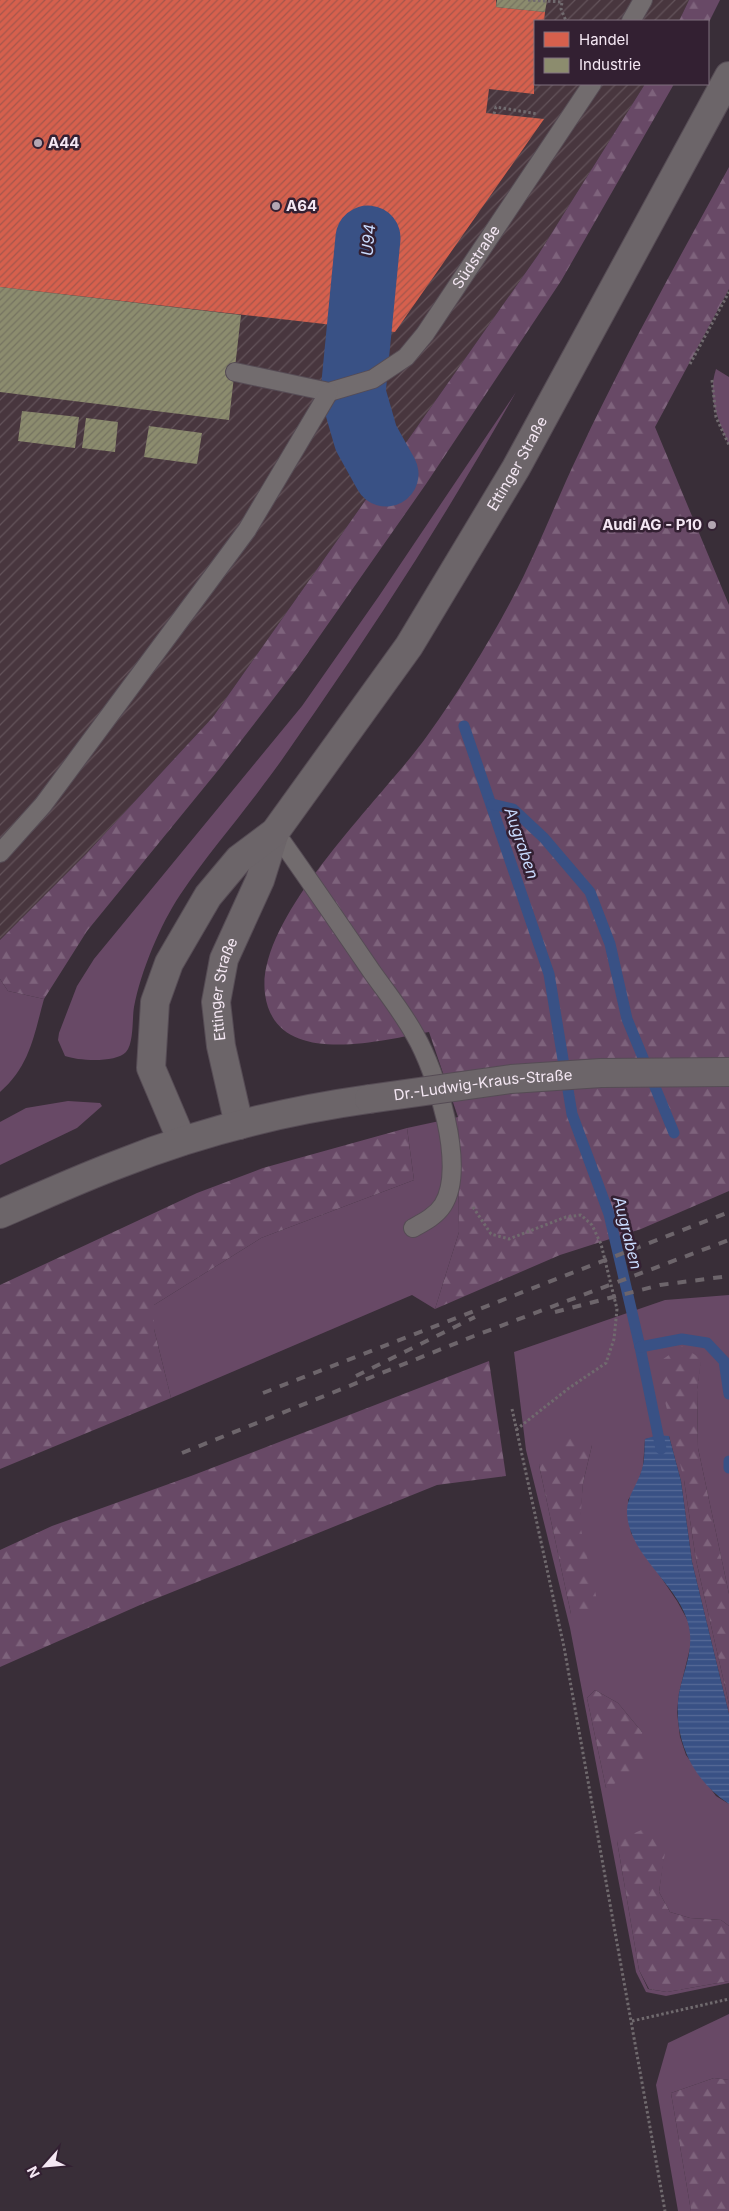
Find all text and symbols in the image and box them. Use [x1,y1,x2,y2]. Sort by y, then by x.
legend [534,20,709,85]
text: Handel [579,30,629,49]
text: Industrie [579,55,641,74]
place label: A44 [48,133,80,152]
marker: A44 [32,137,44,149]
place label: A64 [286,196,317,215]
marker: A64 [270,200,282,212]
street label: Südstraße [448,221,504,292]
water label: U94 [357,223,379,257]
street label: Ettinger Straße [483,413,551,514]
place label: Audi AG - P10 [602,515,702,534]
marker: Audi AG - P10 [706,519,718,531]
water label: Augraben [500,804,544,881]
street label: Ettinger Straße [206,934,242,1042]
street label: Dr.-Ludwig-Kraus-Straße [392,1065,573,1104]
water label: Augraben [609,1194,647,1272]
north arrow [20,2141,70,2191]
text: N [23,2164,43,2181]

